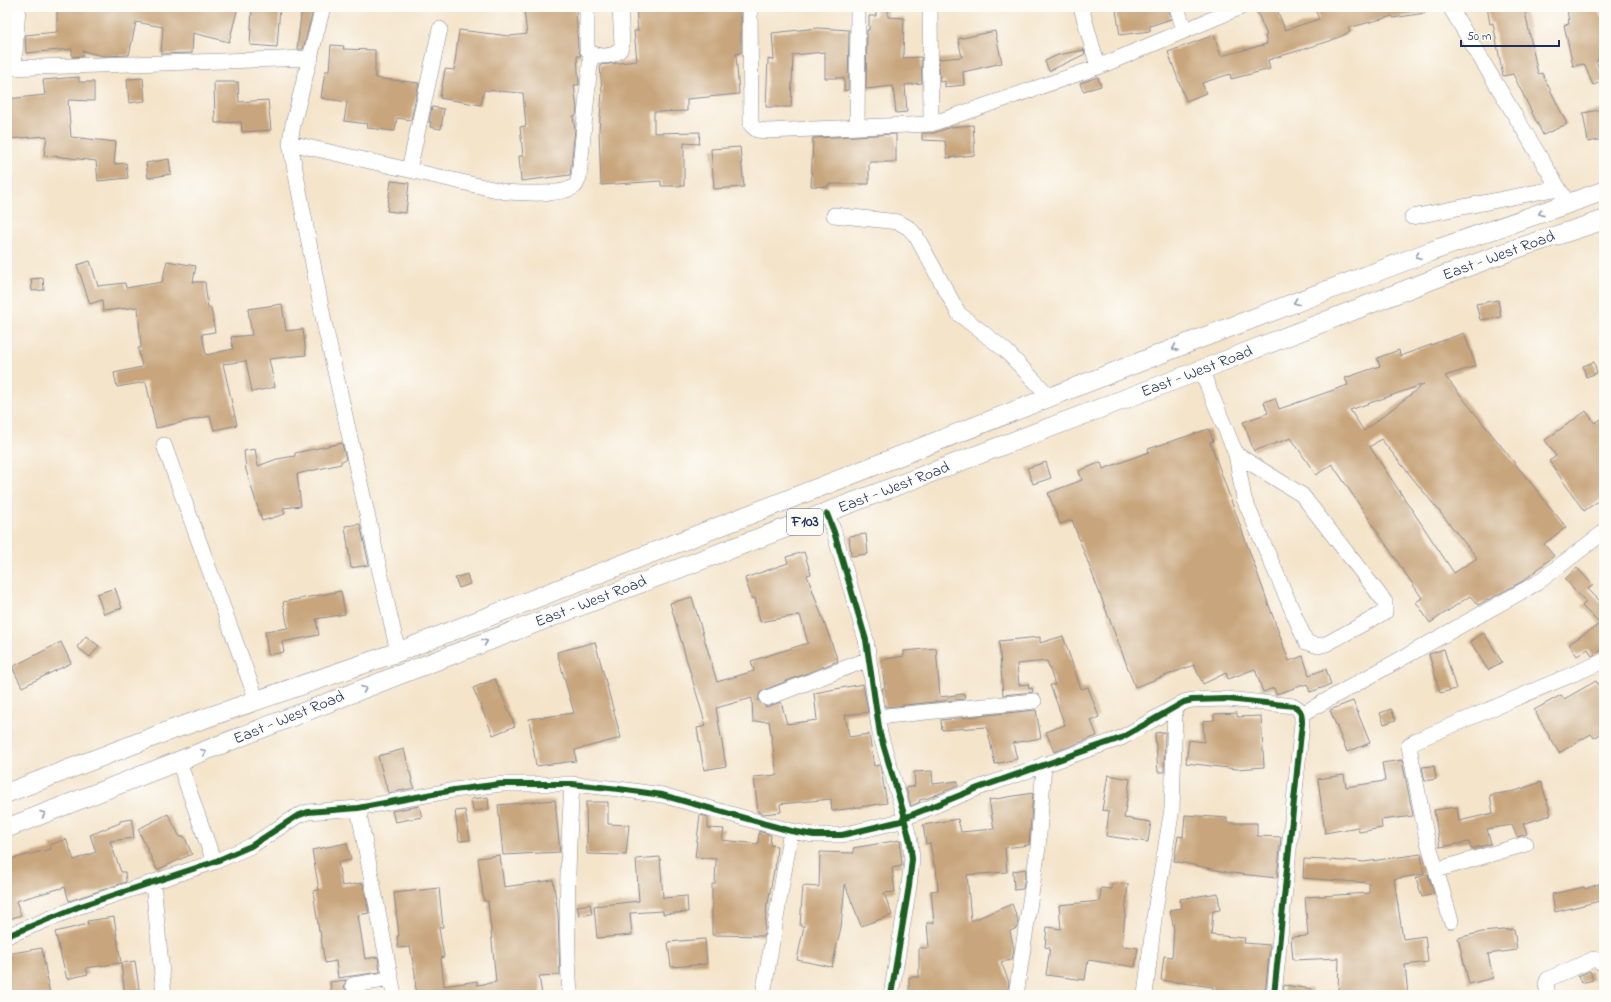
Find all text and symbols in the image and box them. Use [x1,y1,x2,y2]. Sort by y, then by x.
scale bar [1461,22,1559,48]
text: 50 m [1467,28,1491,46]
one-way arrow [1537,208,1544,217]
street label: East - West Road [1440,225,1558,287]
one-way arrow [1415,252,1422,260]
one-way arrow [1293,298,1300,306]
street label: East - West Road [1138,340,1256,404]
one-way arrow [1171,343,1179,351]
street label: East - West Road [835,456,953,520]
road number: F103 [787,509,823,535]
street label: East - West Road [532,570,650,634]
one-way arrow [482,639,489,647]
street label: East - West Road [230,685,348,751]
one-way arrow [360,685,367,693]
one-way arrow [199,749,207,757]
one-way arrow [40,810,47,818]

